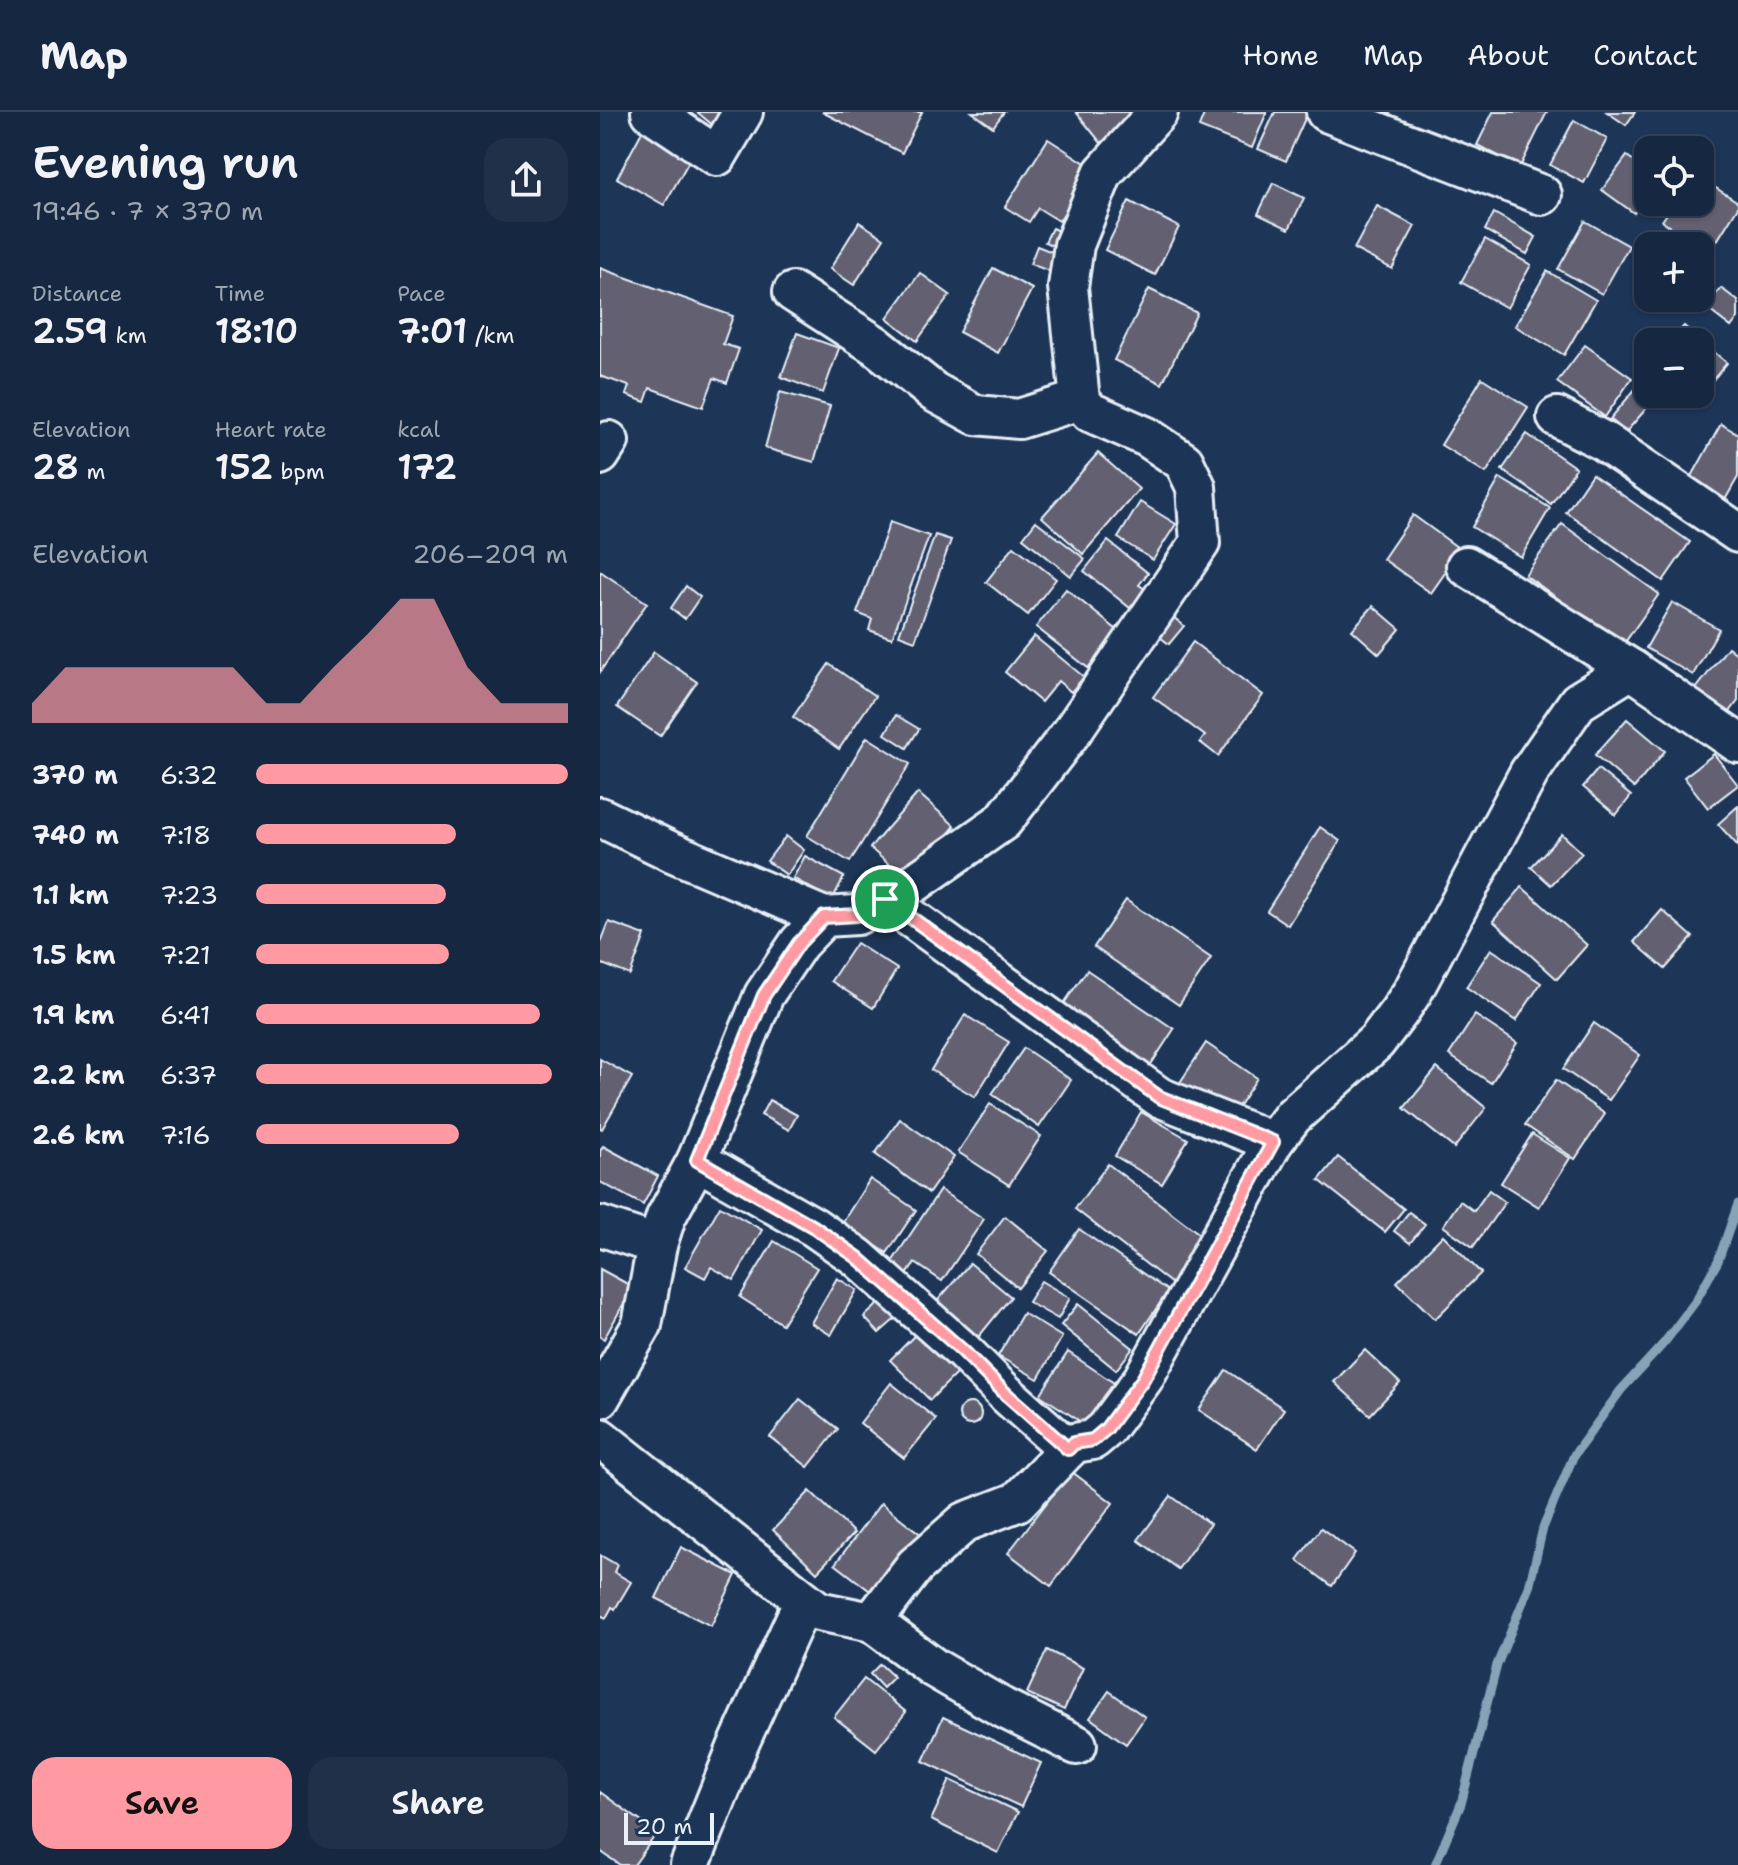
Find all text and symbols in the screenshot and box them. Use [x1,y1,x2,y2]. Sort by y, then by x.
text: Map [40,30,128,81]
text: Home [1242,36,1319,74]
text: Map [1363,36,1423,74]
text: About [1467,36,1549,74]
text: Contact [1593,36,1698,74]
text: Evening run [32,133,299,192]
map controls [1634,136,1714,408]
button: locate [1634,136,1714,216]
button: share [484,138,568,222]
text: 19:46 · 7 × 370 m [32,193,263,228]
button: + [1634,232,1714,312]
text: Distance [32,279,122,308]
text: Time [215,279,265,308]
text: Pace [397,279,446,308]
text: 2.59 [32,308,108,354]
text: 18:10 [215,308,298,354]
text: 7:01 [397,308,468,354]
text: km [108,321,147,350]
text: /km [468,321,514,350]
button: − [1634,328,1714,408]
text: Elevation [32,415,130,444]
text: Heart rate [215,415,327,444]
text: kcal [397,415,440,444]
text: 28 [32,444,79,490]
text: 152 [215,444,273,490]
text: 172 [397,444,457,490]
text: m [79,457,106,486]
text: bpm [273,457,325,486]
text: Elevation [32,536,148,571]
text: 206–209 m [412,536,568,571]
text: 370 m [32,757,118,792]
text: 6:32 [160,757,218,792]
text: 740 m [32,817,119,852]
text: 7:18 [160,817,211,852]
pin [851,865,919,933]
text: 1.1 km [32,877,109,912]
text: 7:23 [160,877,218,912]
icon: arrive [863,877,907,921]
text: 1.5 km [32,937,116,972]
text: 7:21 [160,937,211,972]
text: 1.9 km [32,997,114,1032]
text: 6:41 [160,997,211,1032]
text: 2.2 km [32,1057,125,1092]
text: 6:37 [160,1057,217,1092]
text: 2.6 km [32,1117,125,1152]
text: 7:16 [160,1117,211,1152]
button: Save [32,1757,292,1849]
button: Share [308,1757,568,1849]
scale bar [624,1809,714,1845]
text: 20 m [636,1812,693,1841]

